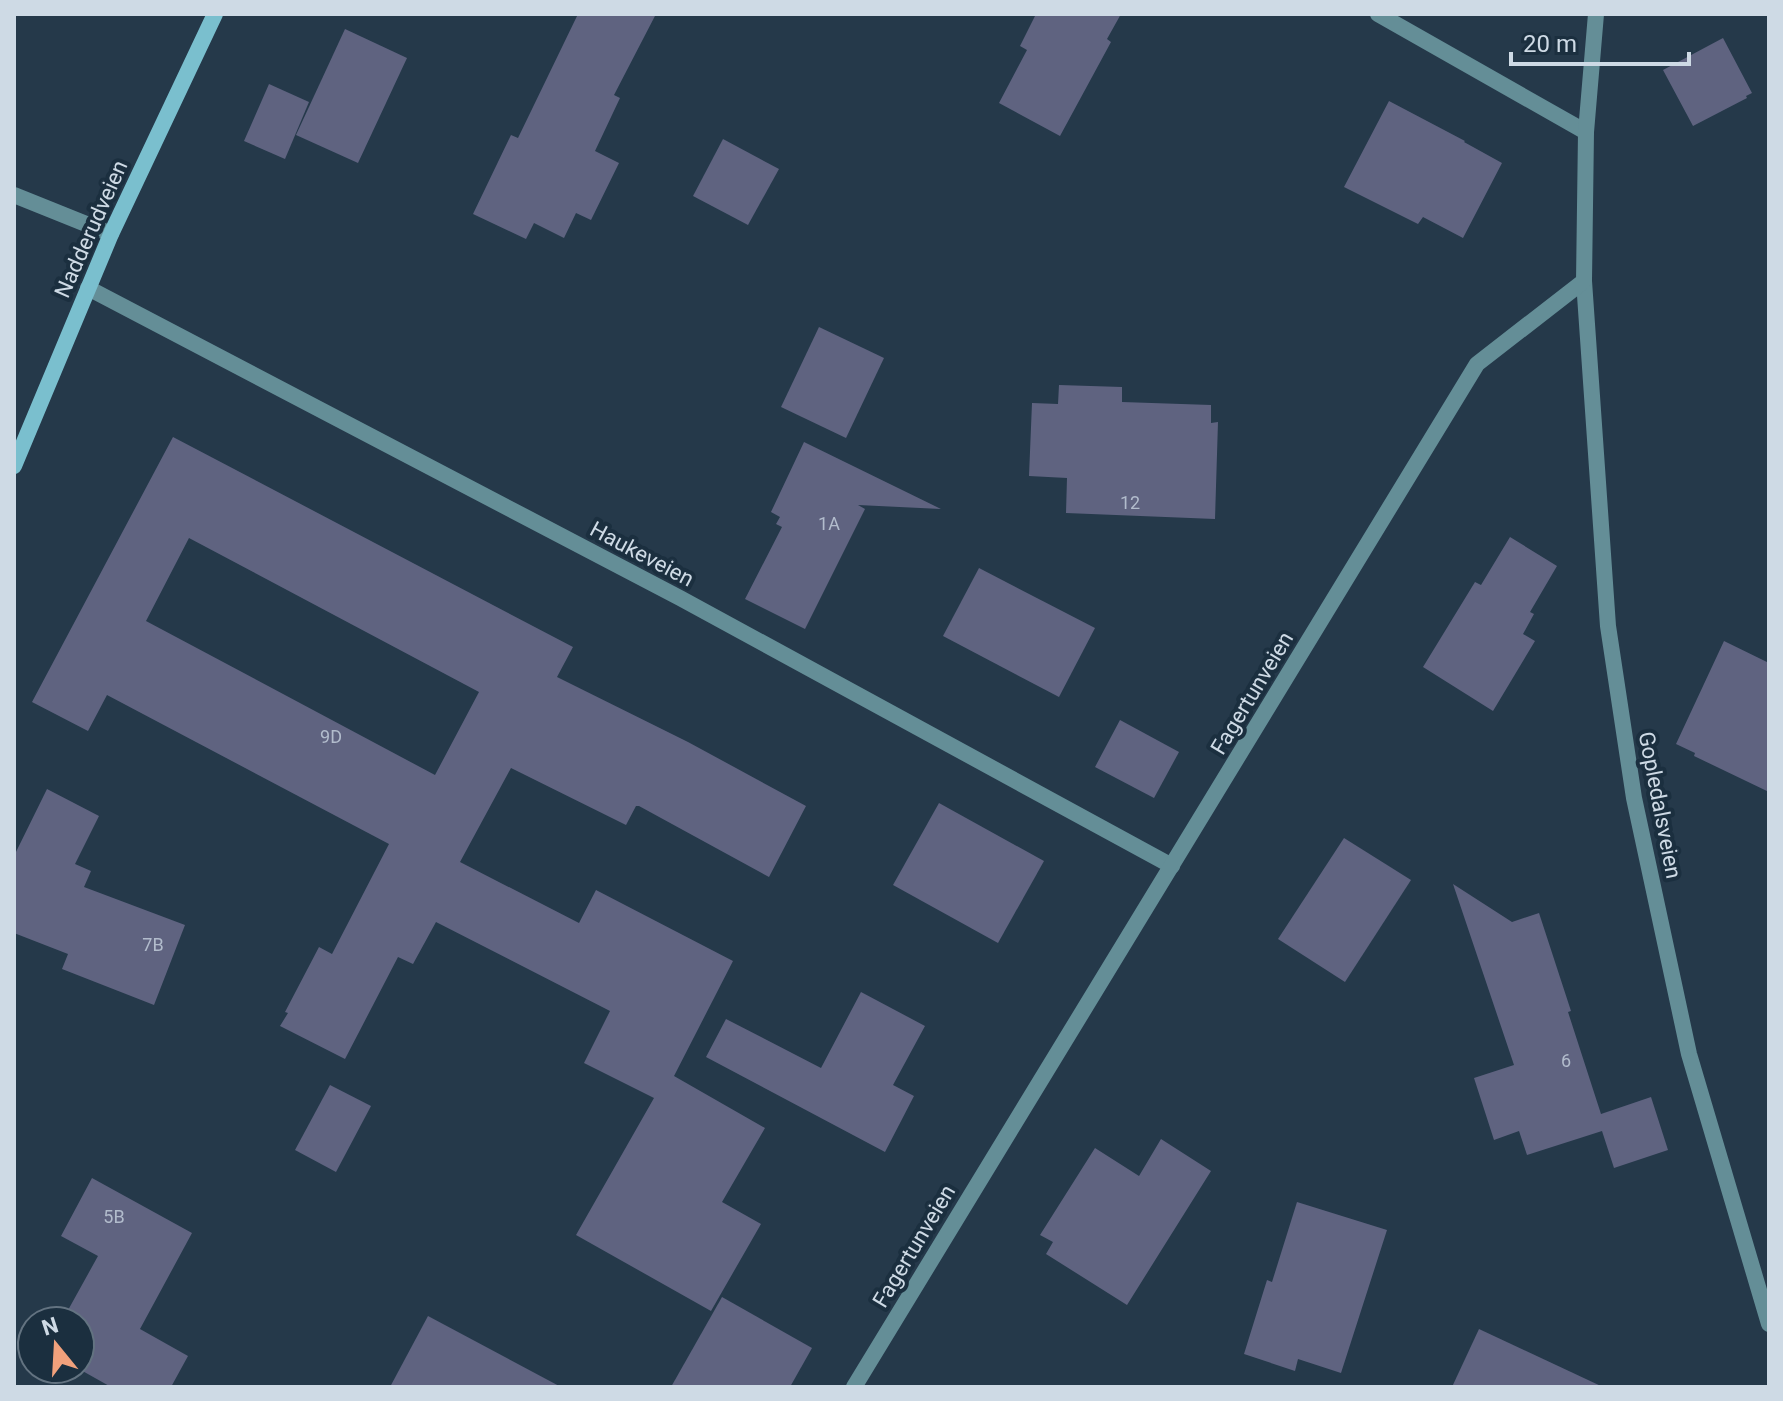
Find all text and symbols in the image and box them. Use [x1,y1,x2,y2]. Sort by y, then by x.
scale bar [1511,16,1689,66]
text: 20 m [1523,30,1577,58]
street label: Nadderudveien [50,157,132,301]
house number: 12 [1120,492,1140,513]
house number: 1A [818,513,840,534]
street label: Haukeveien [586,516,698,592]
street label: Fagertunveien [1206,627,1298,759]
house number: 9D [320,726,342,747]
street label: Gopledalsveien [1633,729,1687,881]
house number: 7B [142,934,164,955]
house number: 6 [1561,1050,1571,1071]
street label: Fagertunveien [868,1180,960,1312]
house number: 5B [103,1206,125,1227]
north arrow [16,1305,96,1385]
text: N [39,1312,61,1341]

